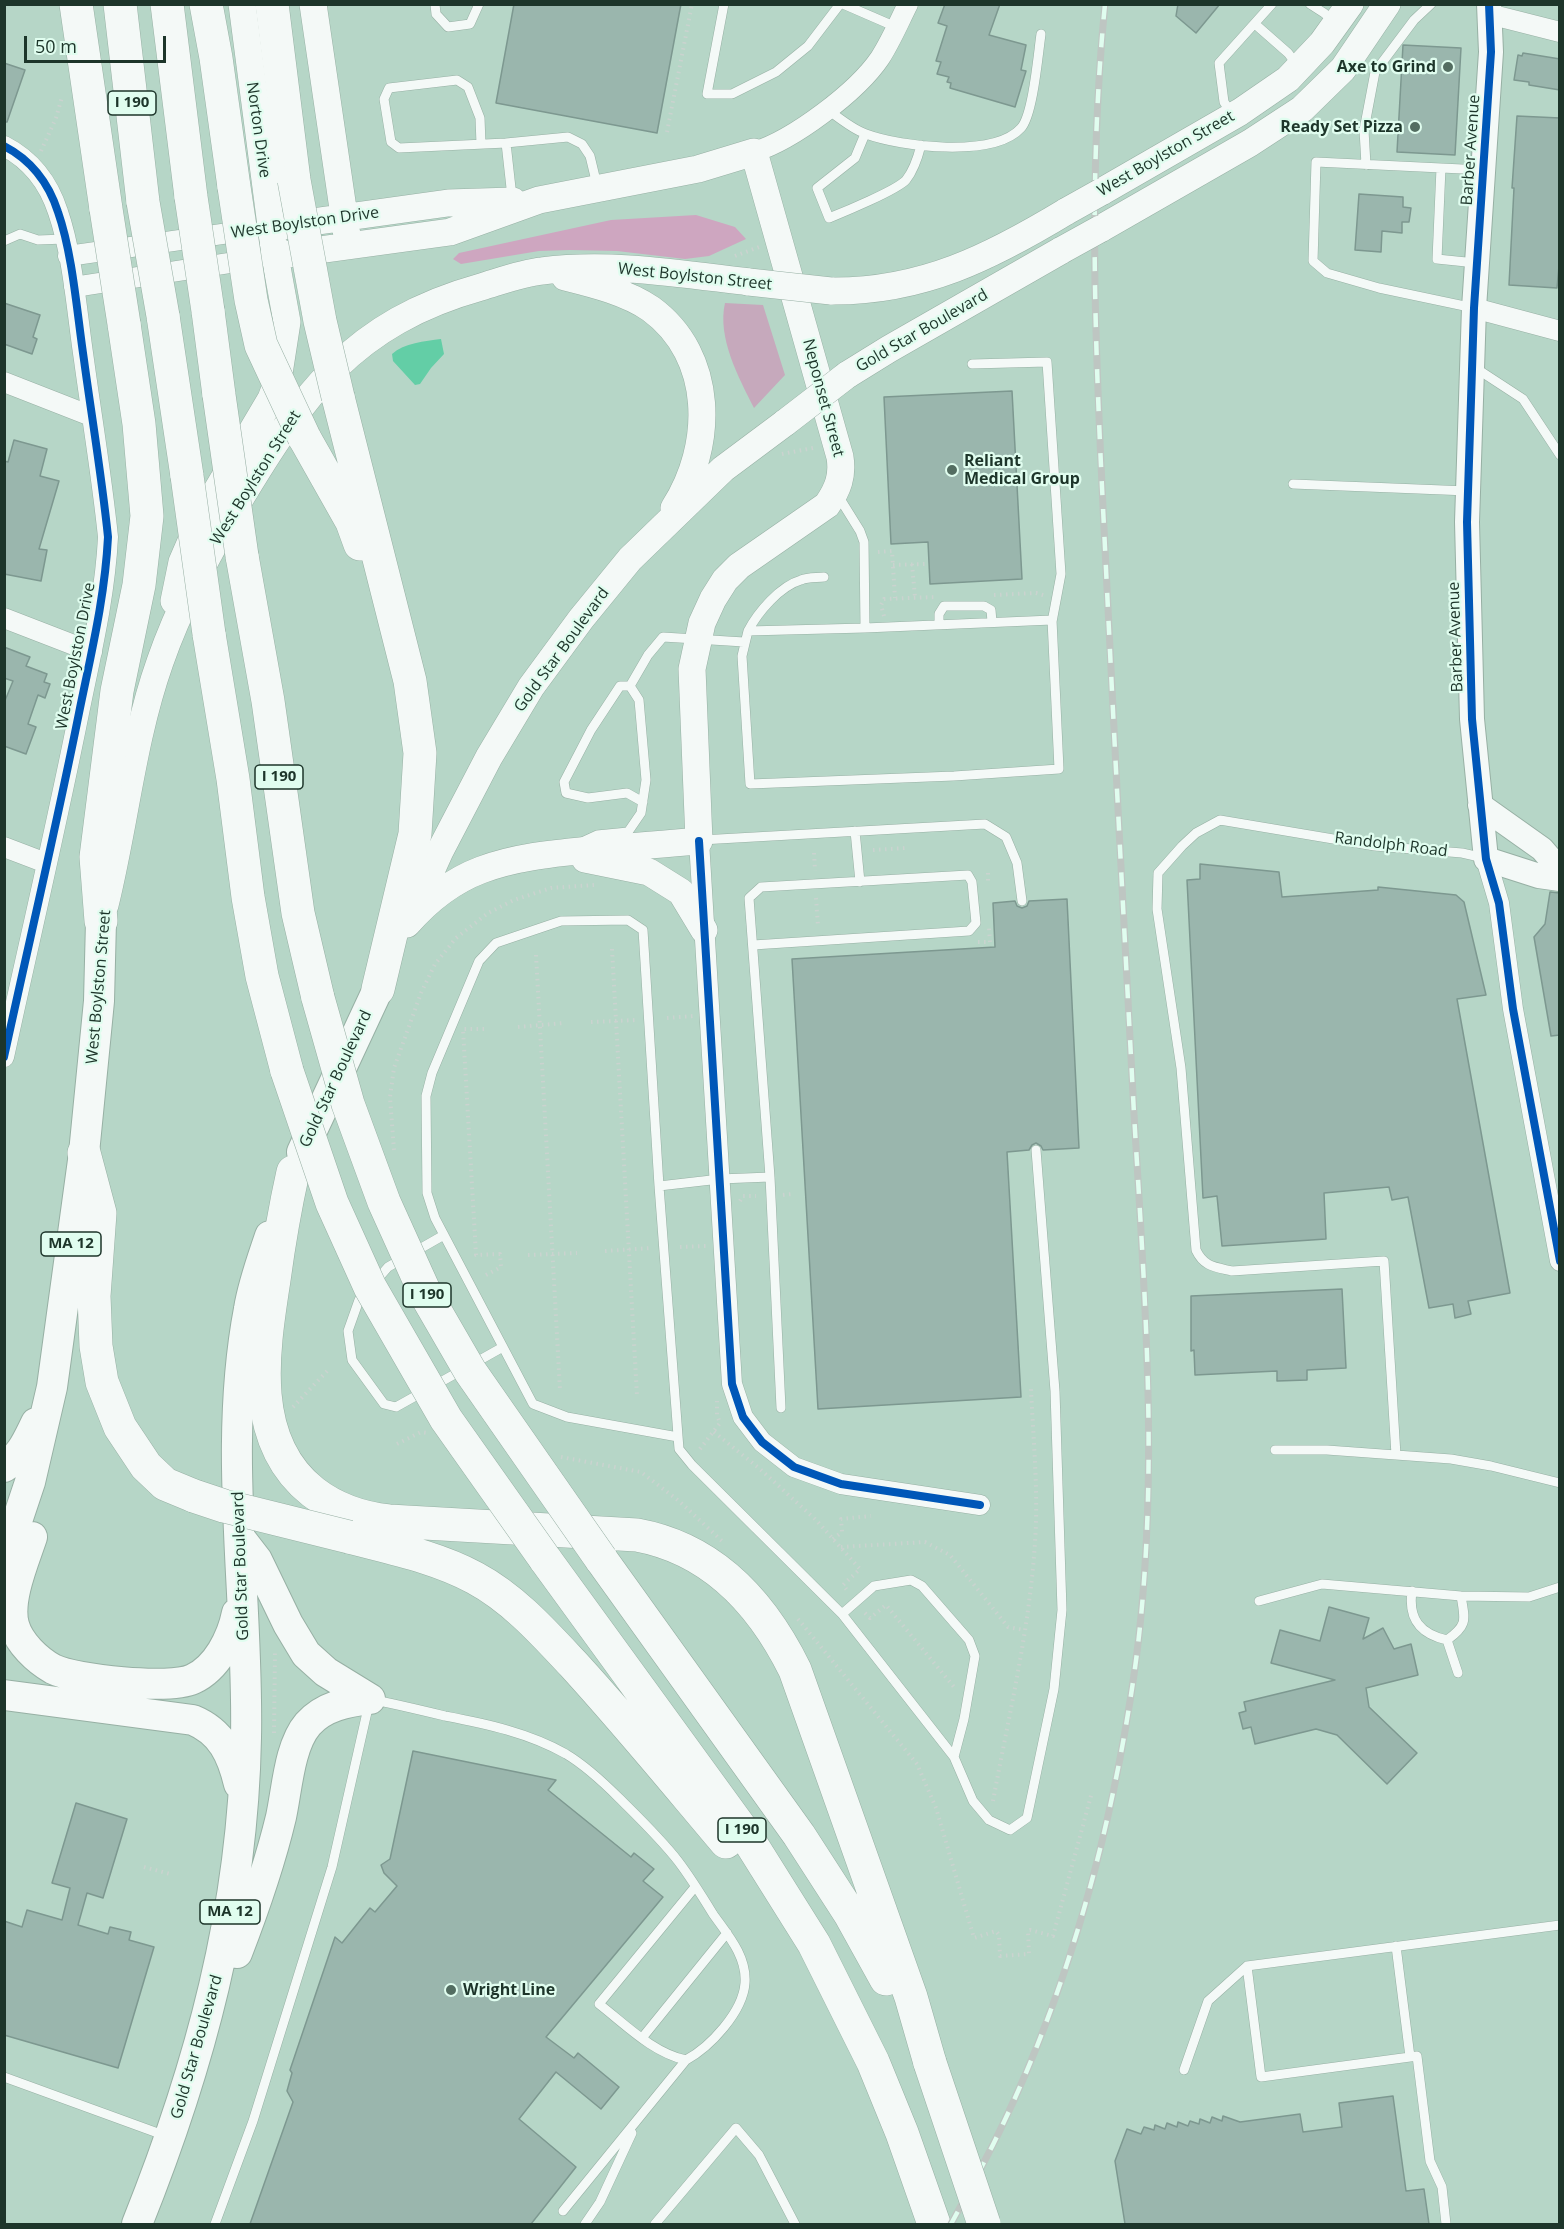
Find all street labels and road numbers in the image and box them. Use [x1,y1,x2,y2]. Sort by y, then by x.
street label: Norton Drive [242,81,274,179]
road number: I 190 [108,91,156,115]
street label: Barber Avenue [1458,94,1484,206]
street label: West Boylston Street [1094,107,1238,201]
street label: West Boylston Drive [230,203,380,243]
street label: West Boylston Street [617,259,773,295]
street label: Gold Star Boulevard [853,285,991,377]
street label: Neponset Street [798,337,848,459]
street label: West Boylston Street [207,407,305,549]
street label: West Boylston Drive [52,581,100,731]
street label: Barber Avenue [1444,581,1468,693]
street label: Gold Star Boulevard [510,584,614,716]
road number: I 190 [255,765,303,789]
street label: Randolph Road [1333,829,1449,861]
street label: West Boylston Street [83,909,115,1065]
street label: Gold Star Boulevard [296,1007,376,1151]
road number: MA 12 [41,1232,101,1256]
road number: I 190 [403,1283,451,1307]
street label: Gold Star Boulevard [229,1491,253,1641]
road number: I 190 [718,1818,766,1842]
road number: MA 12 [200,1900,260,1924]
street label: Gold Star Boulevard [167,1973,227,2121]

